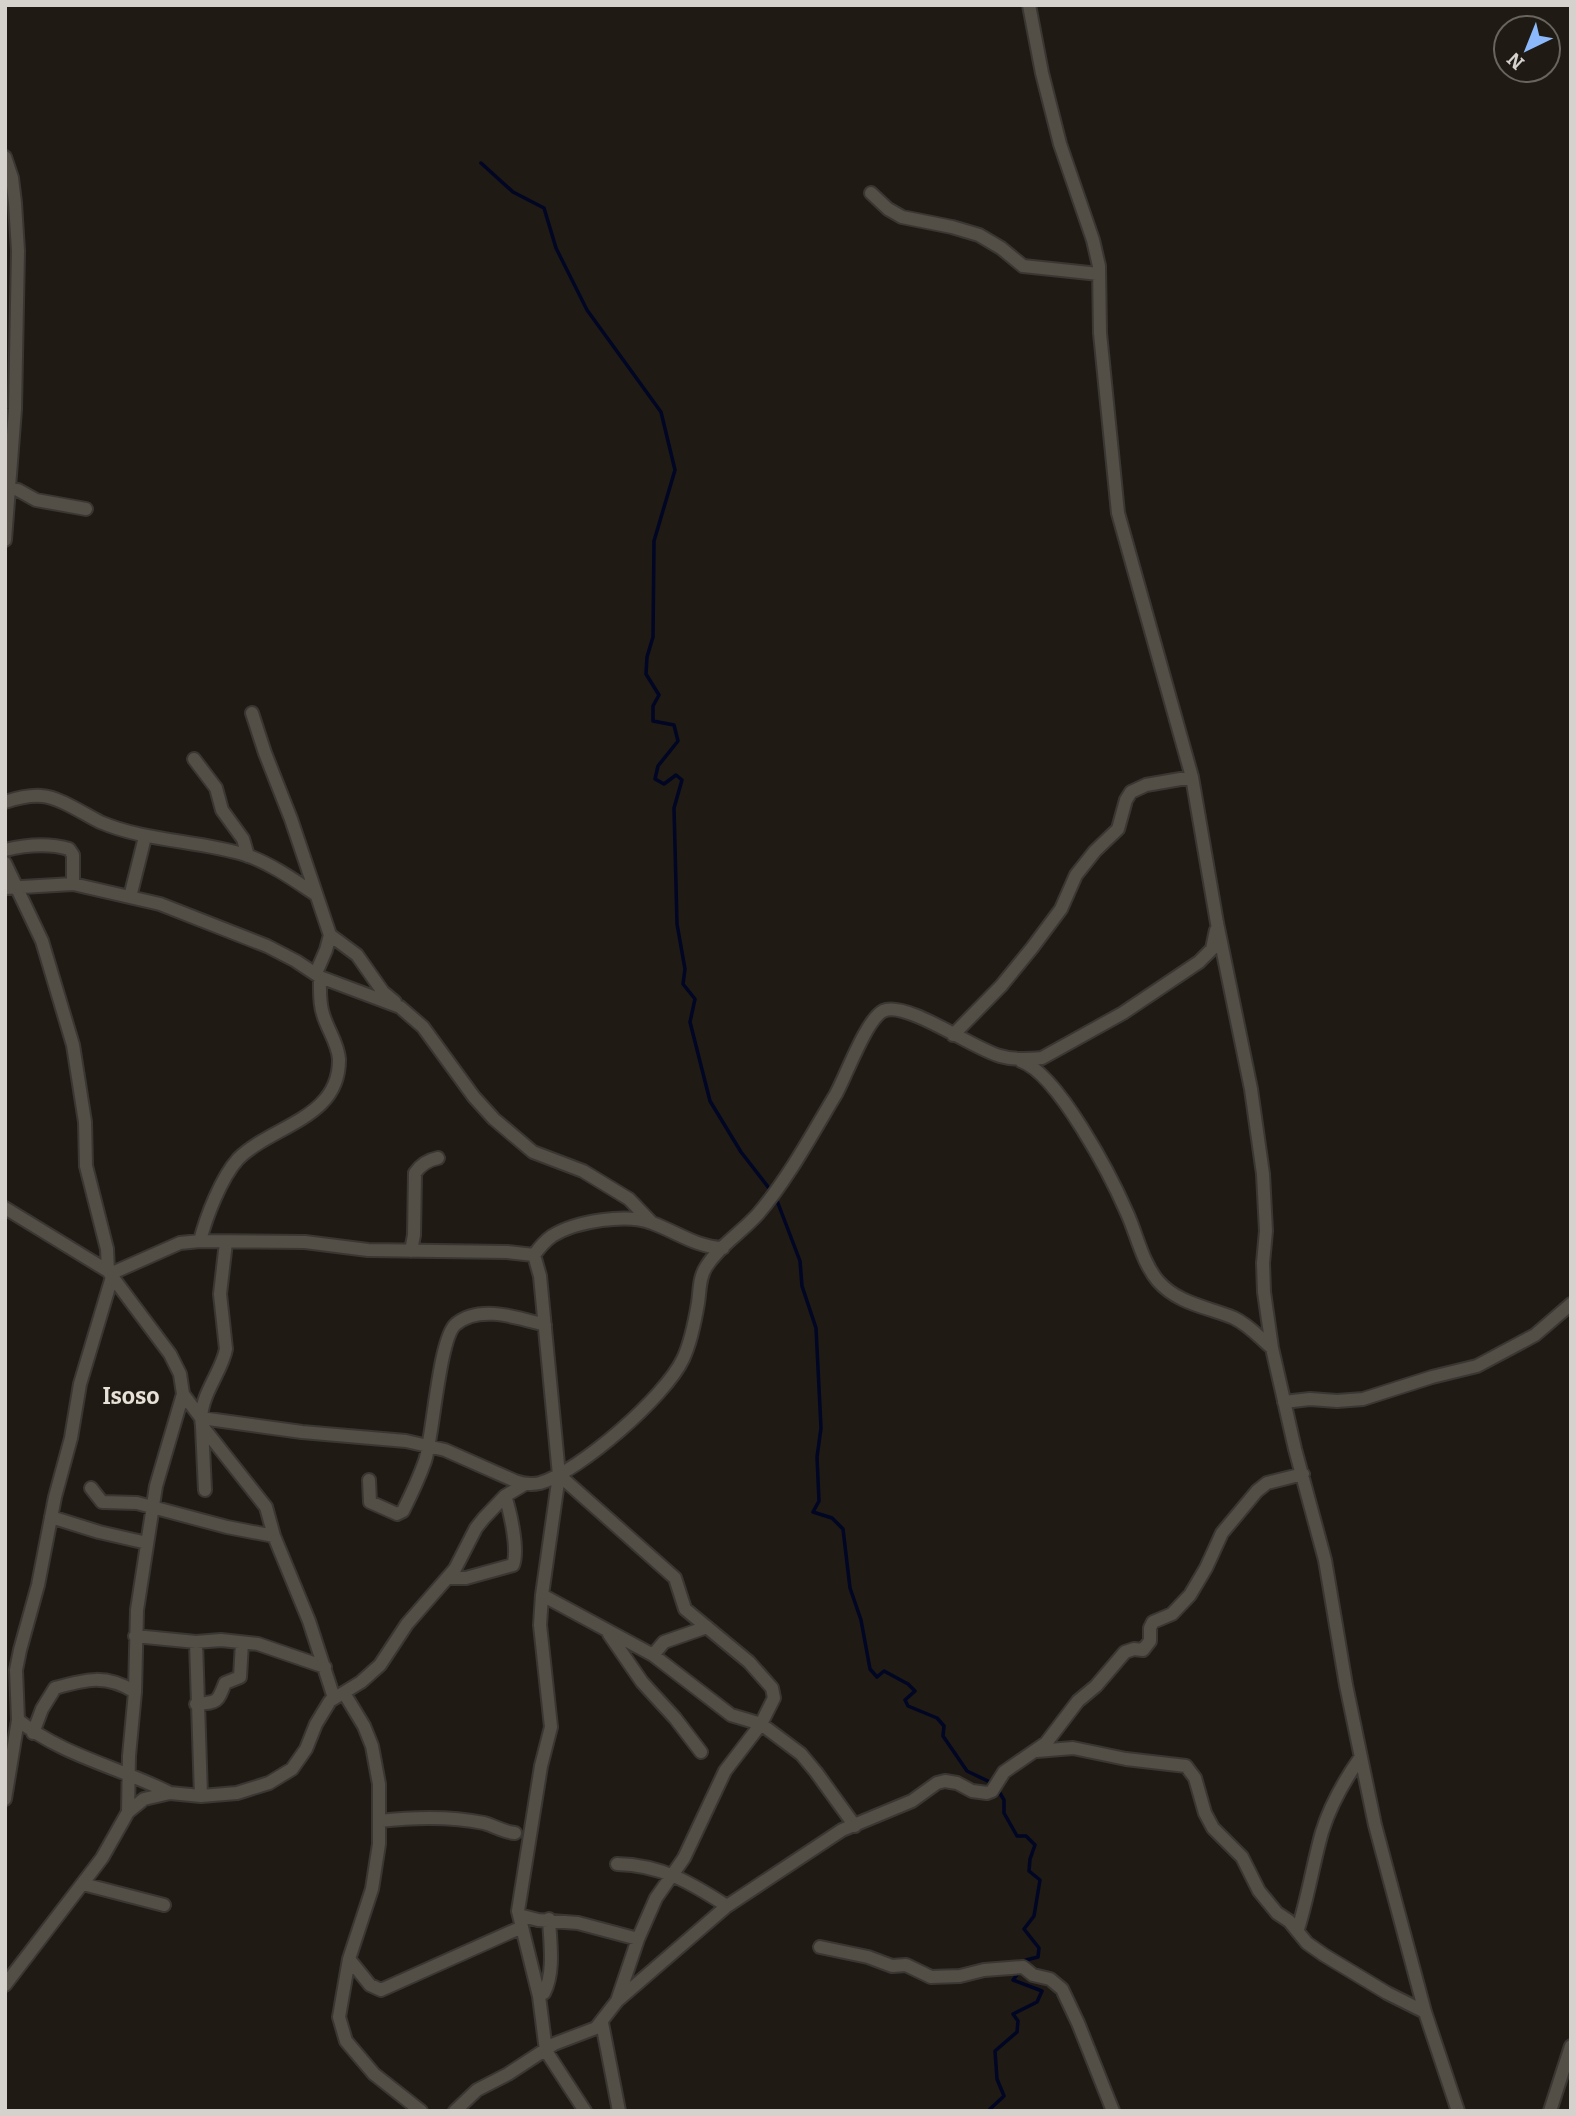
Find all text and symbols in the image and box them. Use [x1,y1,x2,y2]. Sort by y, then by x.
north arrow [1492,14,1562,84]
text: N [1502,47,1529,74]
district label: Isoso [102,1382,160,1410]

